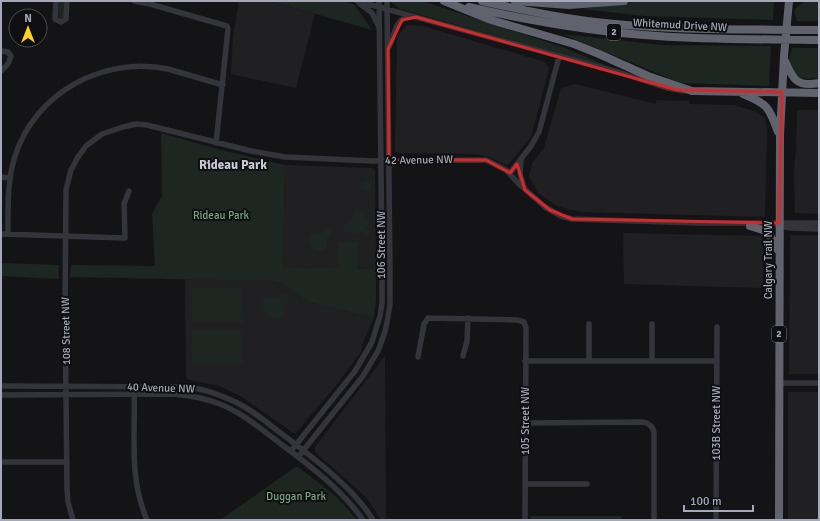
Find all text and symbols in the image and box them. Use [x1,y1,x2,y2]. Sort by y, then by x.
north arrow [8,8,48,48]
text: N [24,12,32,25]
street label: Whitemud Drive NW [633,16,728,34]
road number: 2 [607,24,621,40]
street label: 42 Avenue NW [385,153,454,167]
district label: Rideau Park [199,157,267,173]
park label: Rideau Park [193,209,250,222]
street label: 106 Street NW [375,210,388,279]
street label: Calgary Trail NW [762,220,775,299]
street label: 108 Street NW [59,296,73,365]
road number: 2 [772,326,786,342]
street label: 40 Avenue NW [127,380,196,396]
street label: 103B Street NW [710,385,723,460]
street label: 105 Street NW [519,386,532,455]
scale bar [684,487,753,513]
park label: Duggan Park [266,490,326,503]
text: 100 m [690,494,722,509]

